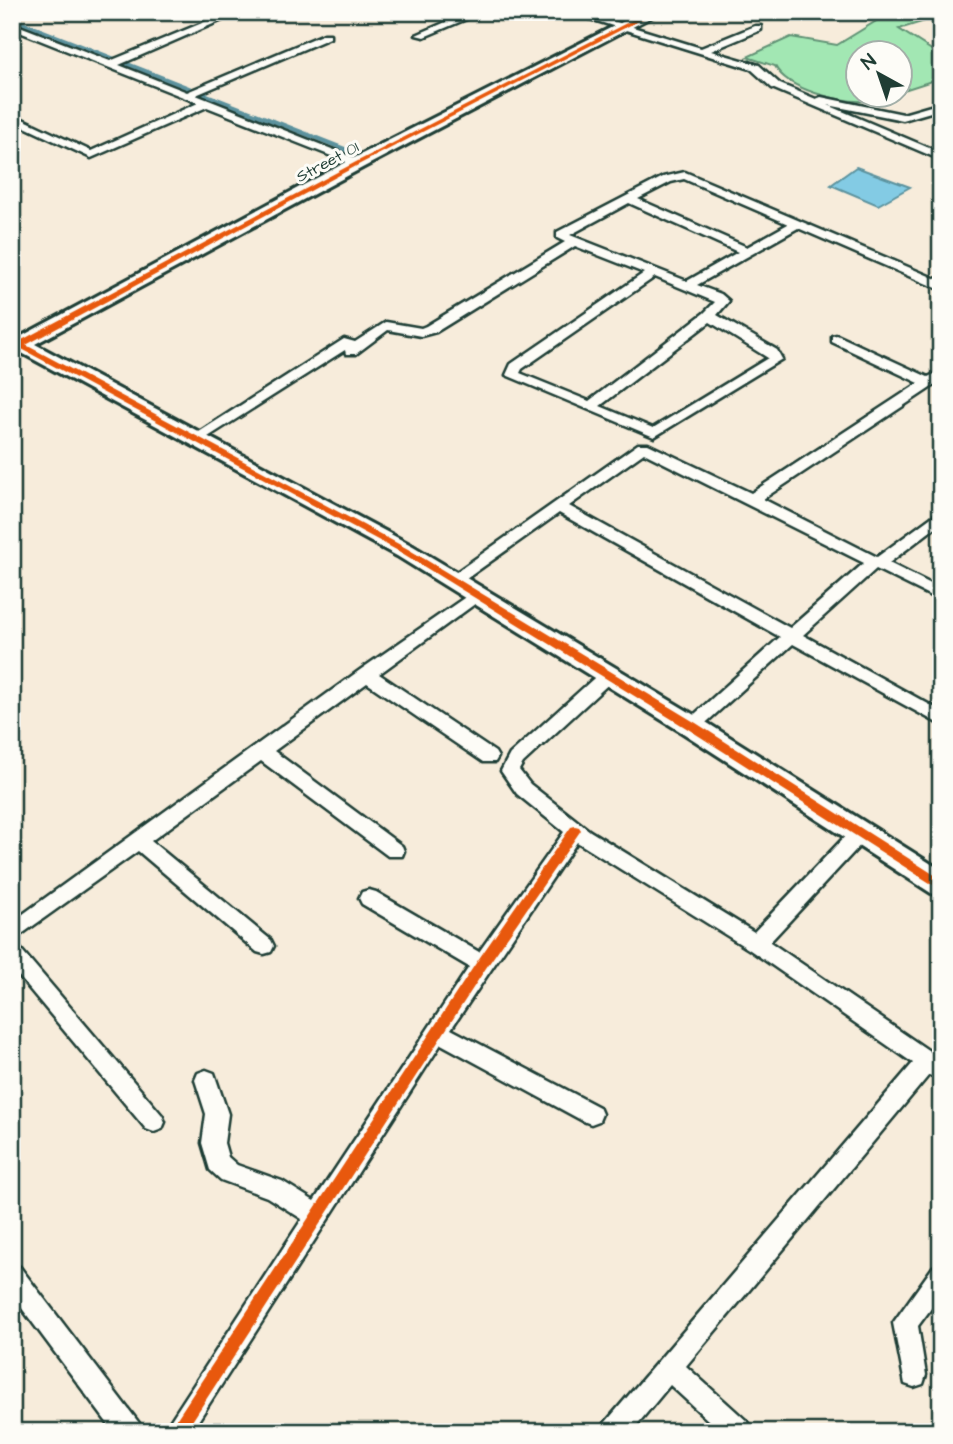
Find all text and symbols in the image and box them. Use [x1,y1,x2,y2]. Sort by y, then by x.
north arrow [844,38,914,108]
text: N [856,48,882,76]
street label: Street 01 [292,136,363,188]

